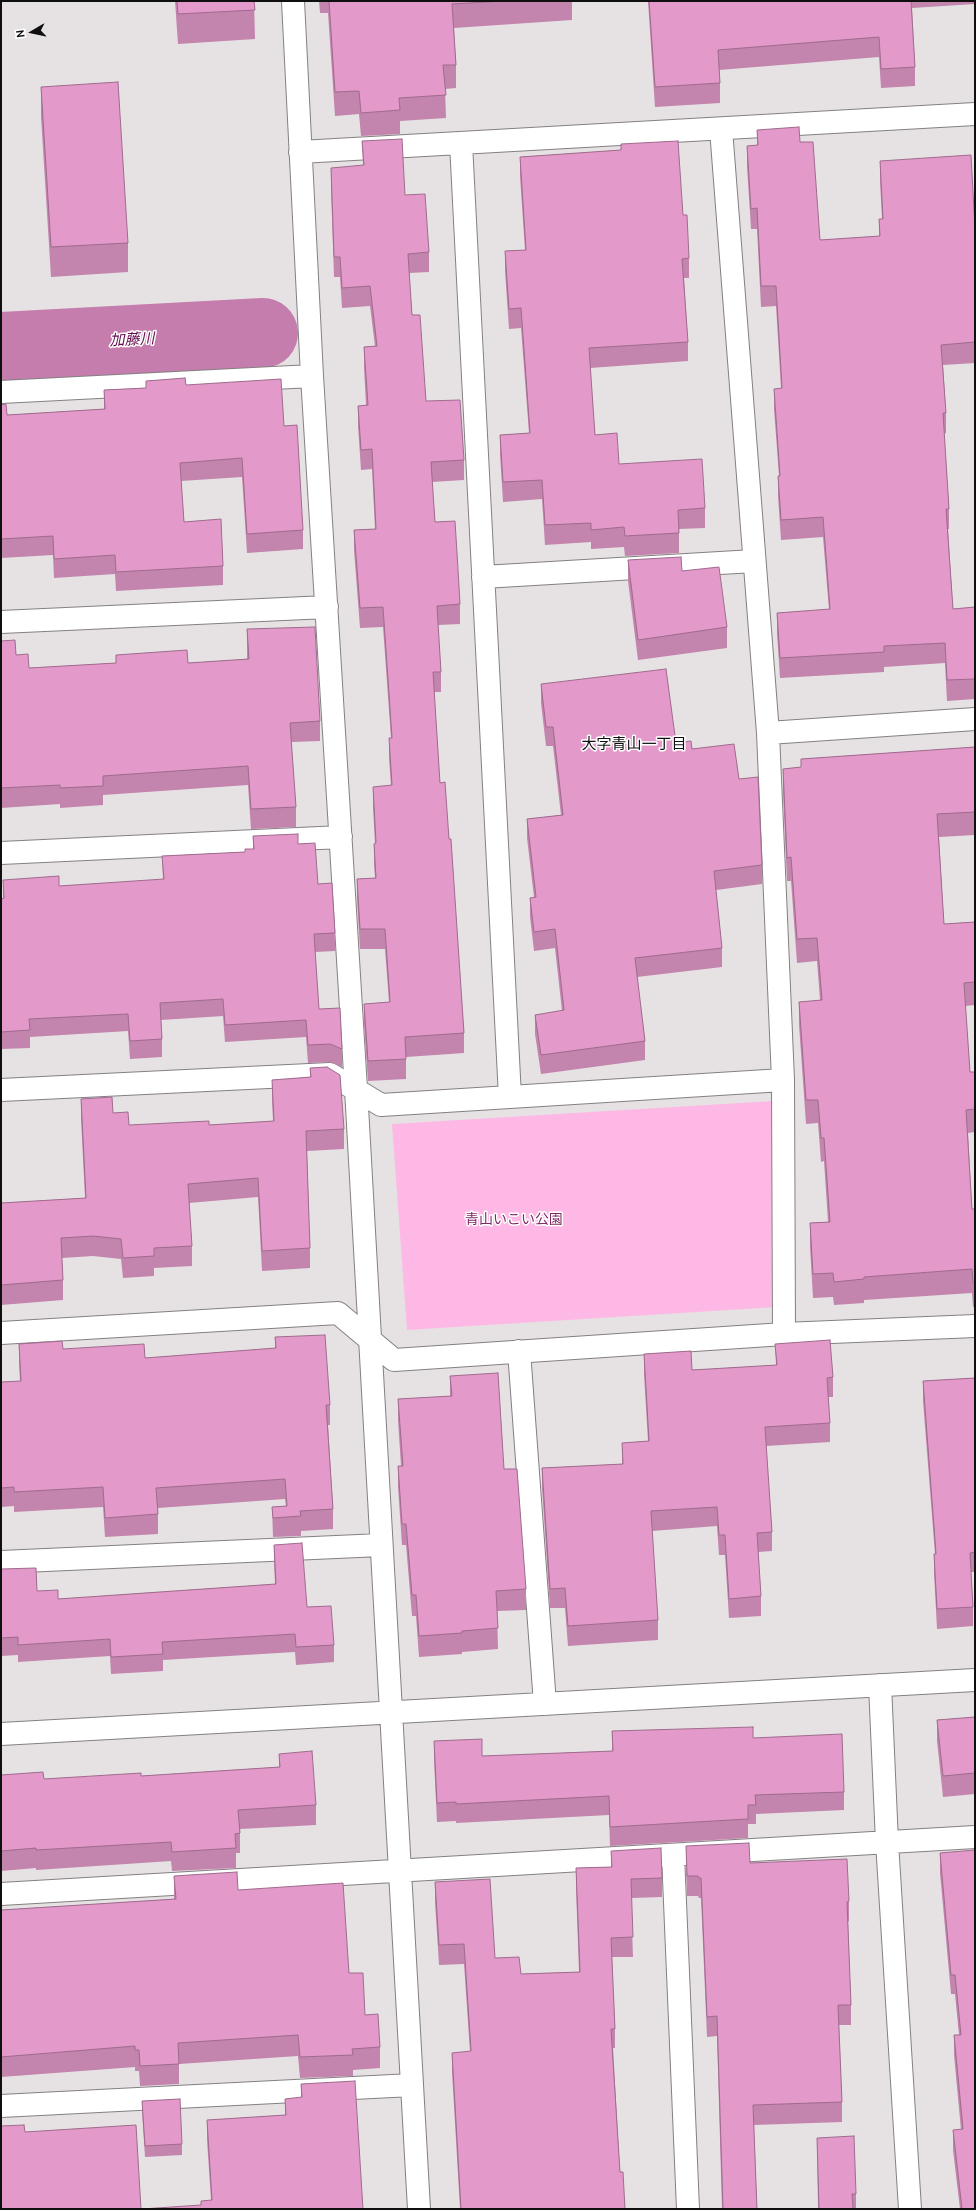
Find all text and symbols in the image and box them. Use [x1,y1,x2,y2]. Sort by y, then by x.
north arrow [12,12,52,52]
text: N [13,29,28,39]
water label: 加藤川 [109,330,155,350]
district label: 大字青山一丁目 [582,736,686,754]
park label: 青山いこい公園 [465,1212,563,1228]

